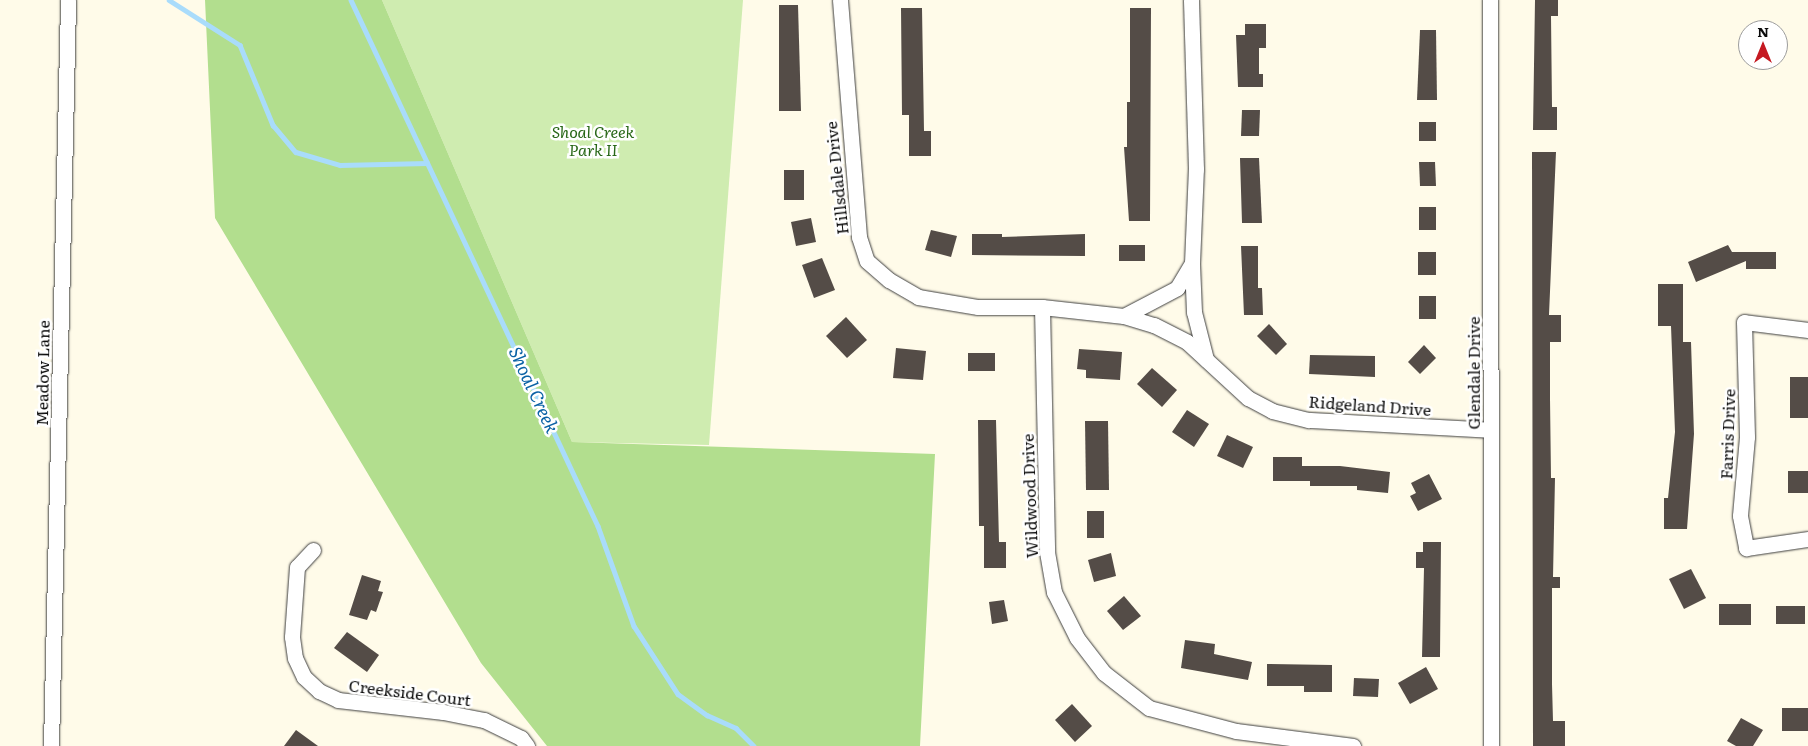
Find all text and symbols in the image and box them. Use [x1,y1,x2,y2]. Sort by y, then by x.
north arrow [1738,20,1788,70]
text: N [1757,21,1769,41]
street label: Hillsdale Drive [821,120,851,236]
park label: Shoal Creek Park II [552,121,634,159]
street label: Glendale Drive [1463,316,1483,430]
street label: Meadow Lane [31,320,53,426]
water label: Shoal Creek [505,343,563,437]
street label: Farris Drive [1716,388,1738,480]
street label: Ridgeland Drive [1308,391,1432,419]
street label: Wildwood Drive [1017,433,1041,559]
street label: Creekside Court [348,675,472,709]

